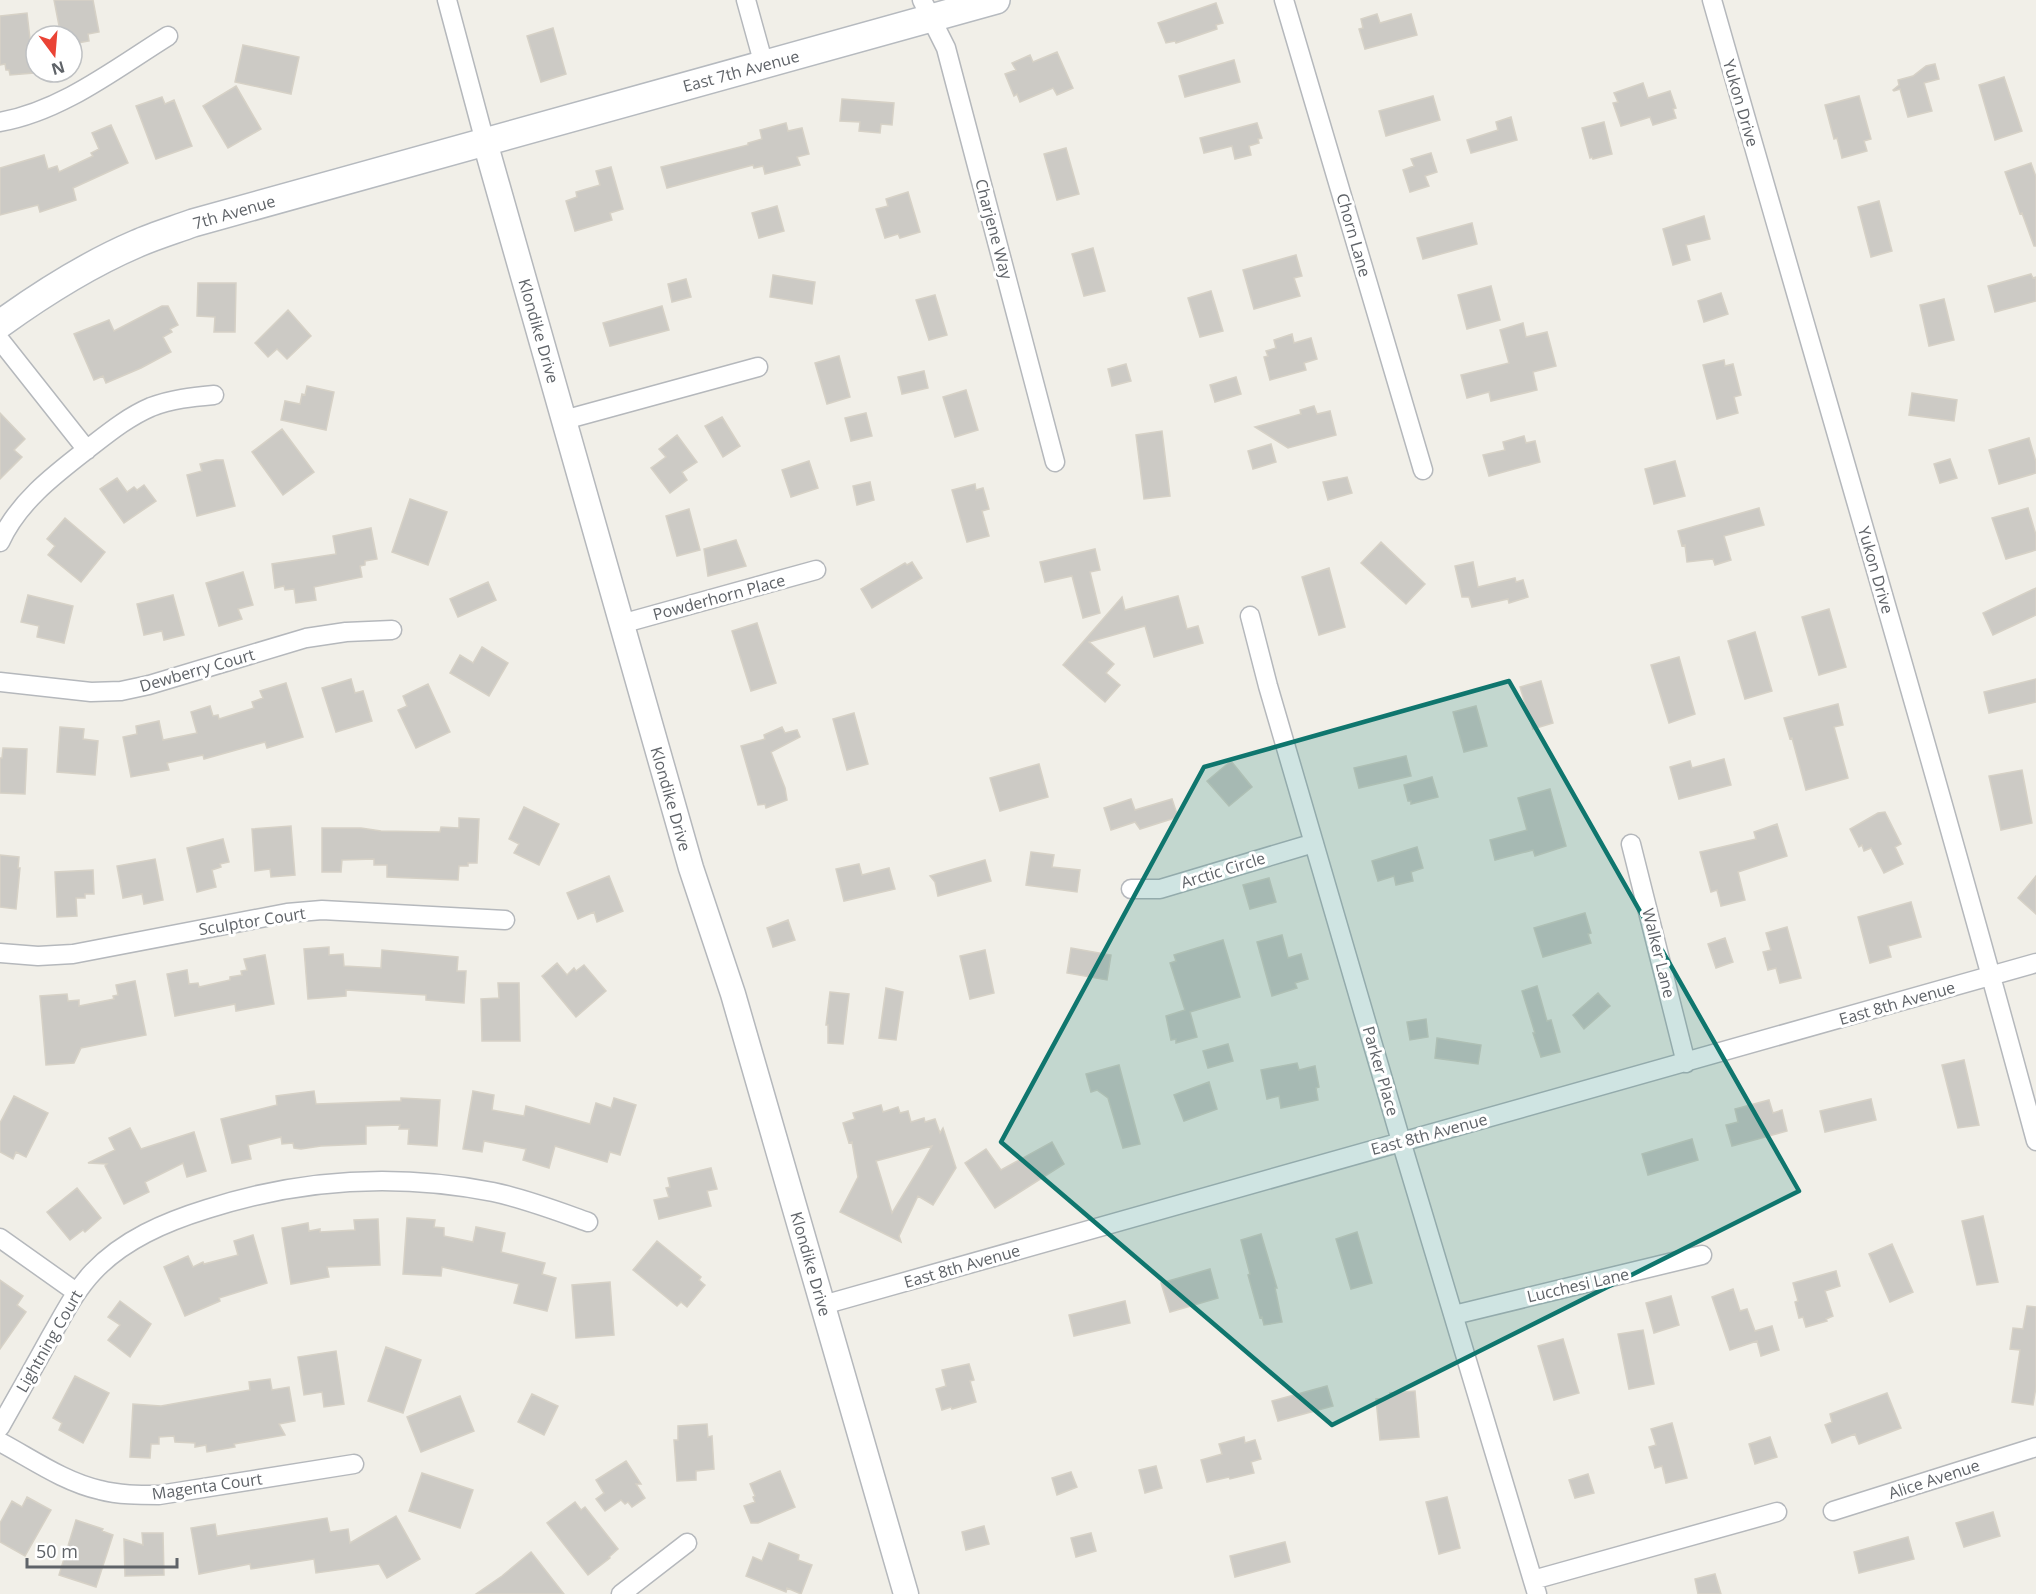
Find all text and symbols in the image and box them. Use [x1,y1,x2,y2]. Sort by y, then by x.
north arrow [24,24,84,84]
street label: East 7th Avenue [680,45,802,97]
text: N [49,56,67,81]
street label: Yukon Drive [1718,57,1764,149]
street label: Charjene Way [970,176,1018,283]
street label: 7th Avenue [190,190,278,234]
street label: Chorn Lane [1332,191,1376,279]
street label: Klondike Drive [514,276,564,386]
street label: Yukon Drive [1853,524,1899,616]
street label: Powderhorn Place [650,569,788,625]
street label: Dewberry Court [137,643,257,697]
street label: Klondike Drive [646,744,696,854]
street label: Arctic Circle [1178,847,1268,893]
street label: Sculptor Court [197,902,307,940]
street label: Walker Lane [1637,906,1681,1000]
street label: East 8th Avenue [1836,976,1958,1030]
street label: Parker Place [1358,1024,1404,1118]
street label: East 8th Avenue [1368,1108,1490,1160]
street label: Klondike Drive [786,1209,836,1319]
street label: East 8th Avenue [901,1239,1023,1293]
street label: Lucchesi Lane [1525,1263,1631,1307]
street label: Lightning Court [11,1286,87,1396]
street label: Alice Avenue [1886,1454,1982,1504]
street label: Magenta Court [150,1467,264,1505]
scale bar [27,1531,177,1569]
text: 50 m [36,1539,78,1563]

